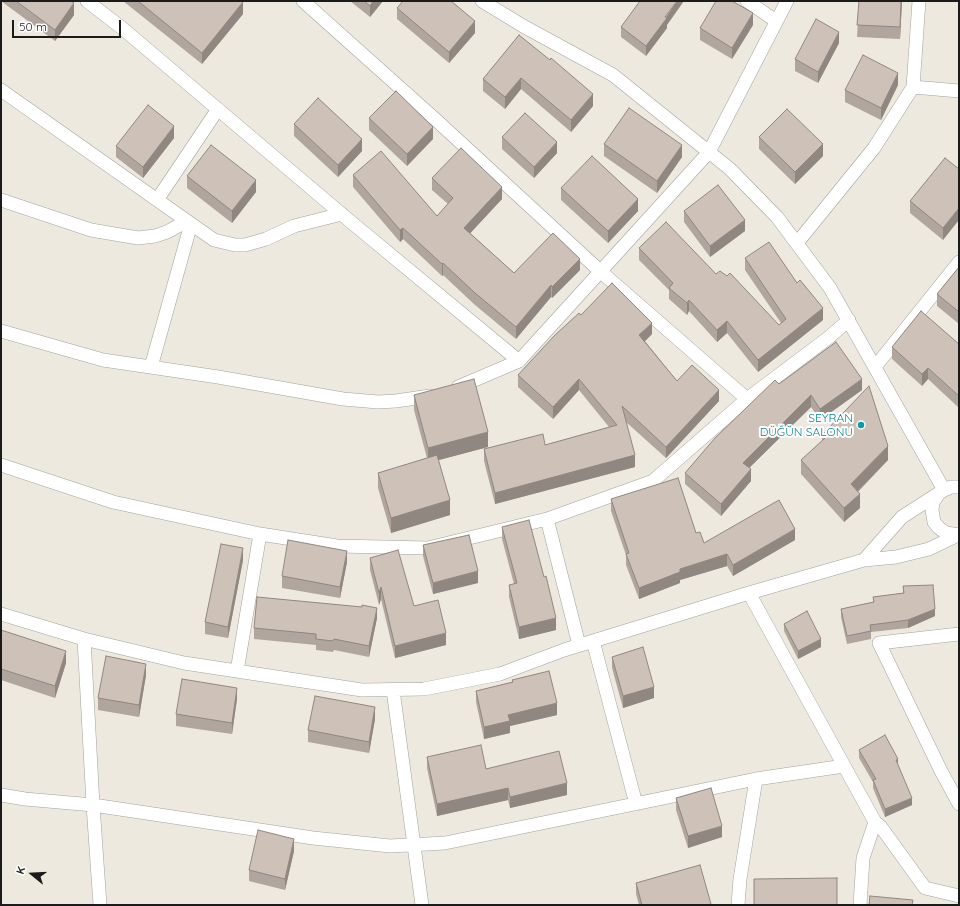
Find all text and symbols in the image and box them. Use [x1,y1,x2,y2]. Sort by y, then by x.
scale bar [14,12,123,38]
text: 50 m [19,19,47,34]
place label: SEYRAN DÜĞÜN SALONU [760,411,853,439]
marker: SEYRAN DÜĞÜN SALONU [856,420,866,430]
north arrow [12,854,52,894]
text: K [13,865,28,876]

